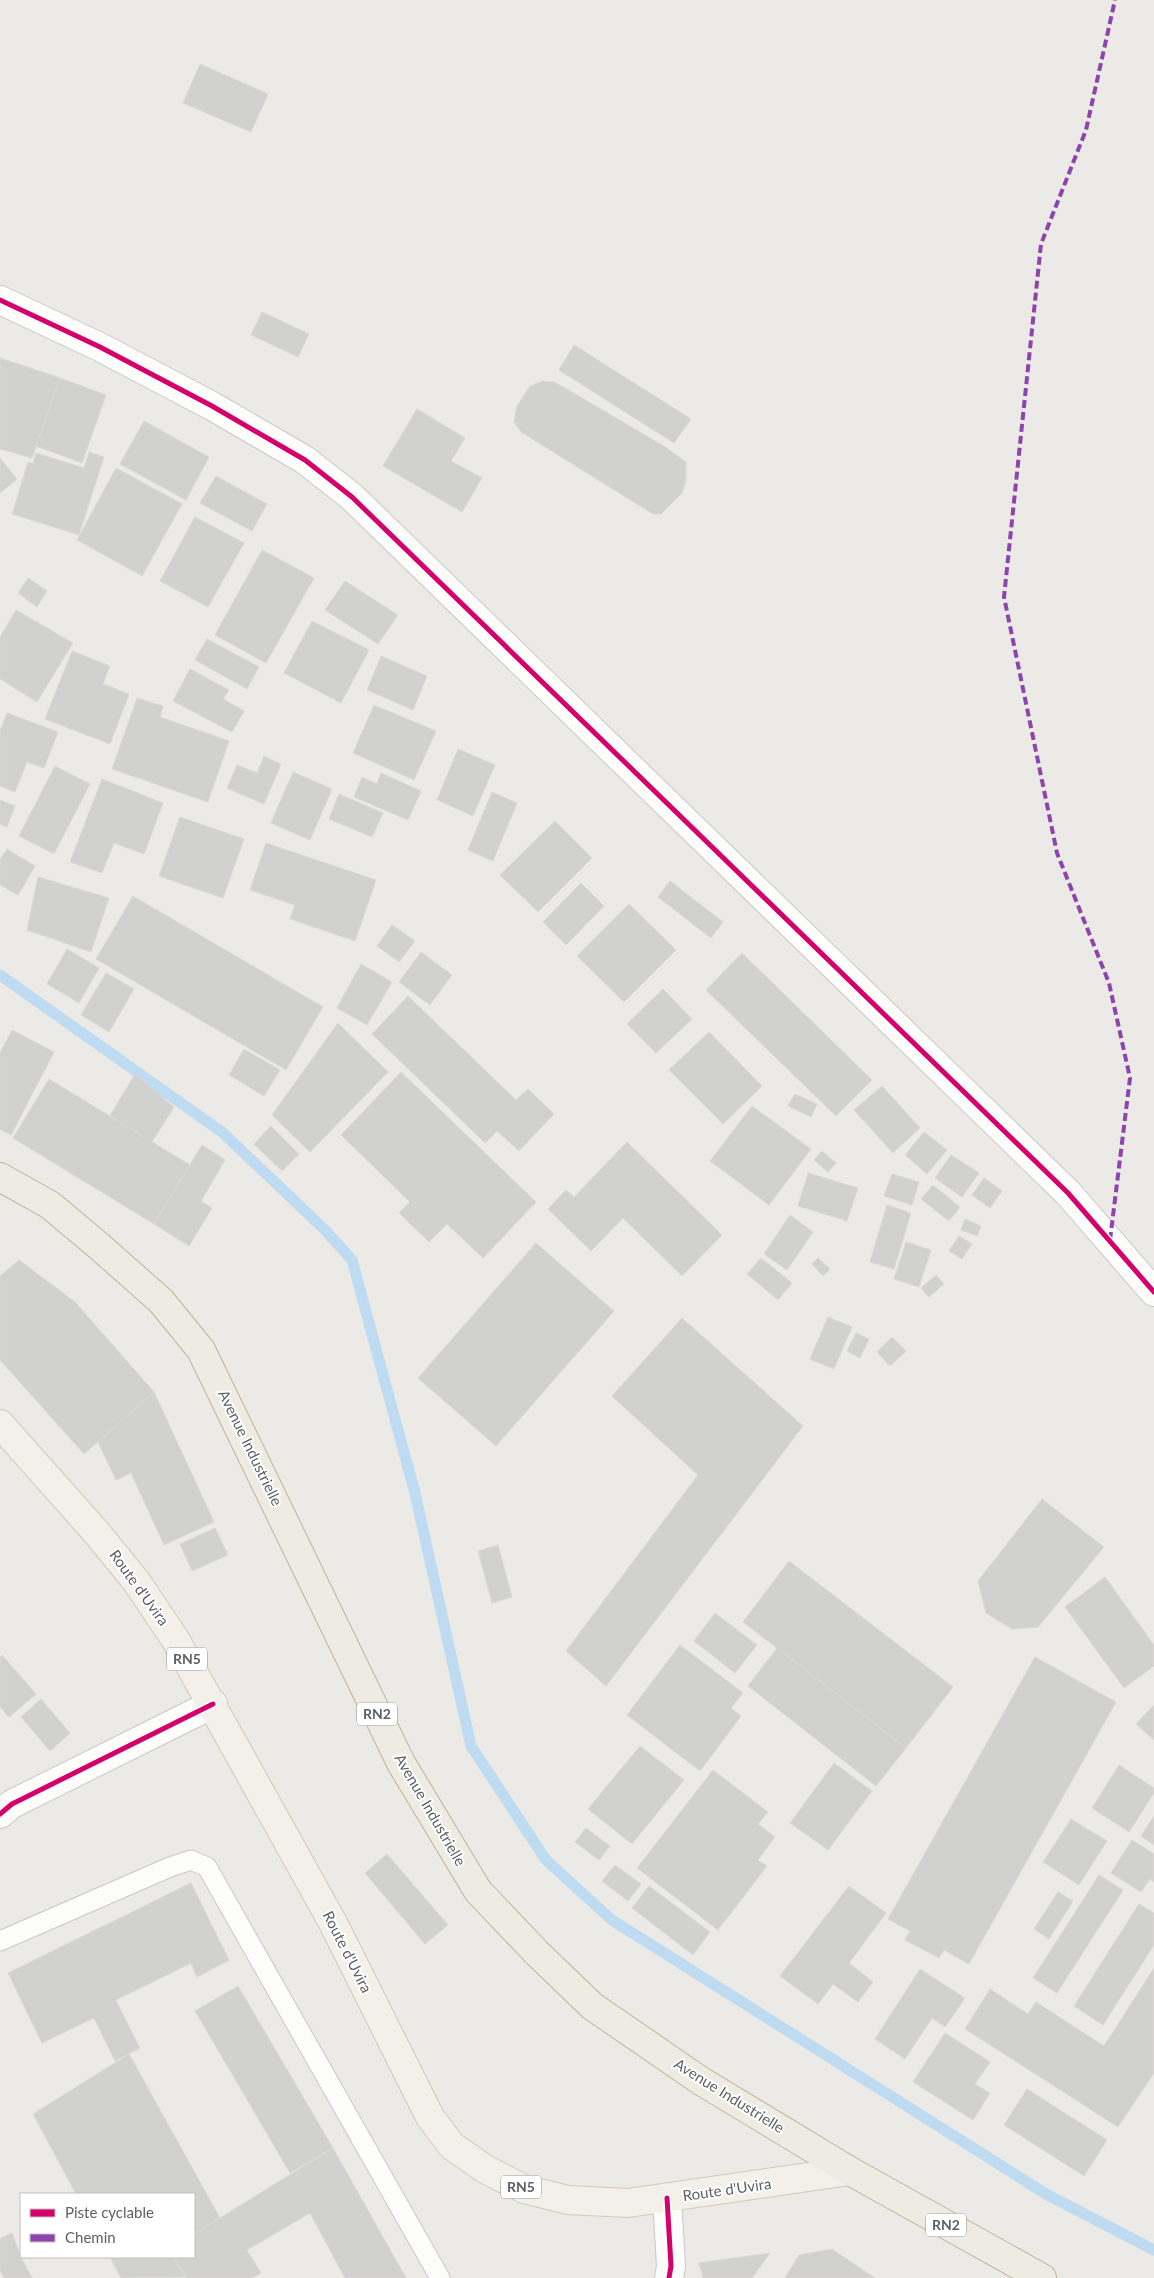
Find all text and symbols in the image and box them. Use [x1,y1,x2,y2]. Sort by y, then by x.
street label: Avenue Industrielle [215,1387,287,1508]
street label: Route d'Uvira [106,1546,173,1629]
road number: RN5 [167,1648,207,1670]
road number: RN2 [357,1702,397,1726]
street label: Avenue Industrielle [391,1750,470,1869]
street label: Route d'Uvira [320,1908,376,1995]
street label: Avenue Industrielle [671,2054,788,2136]
street label: Route d'Uvira [681,2174,772,2204]
road number: RN5 [501,2176,541,2198]
legend [20,2193,195,2258]
text: Piste cyclable [65,2203,154,2221]
road number: RN2 [926,2214,966,2236]
text: Chemin [65,2228,116,2246]

